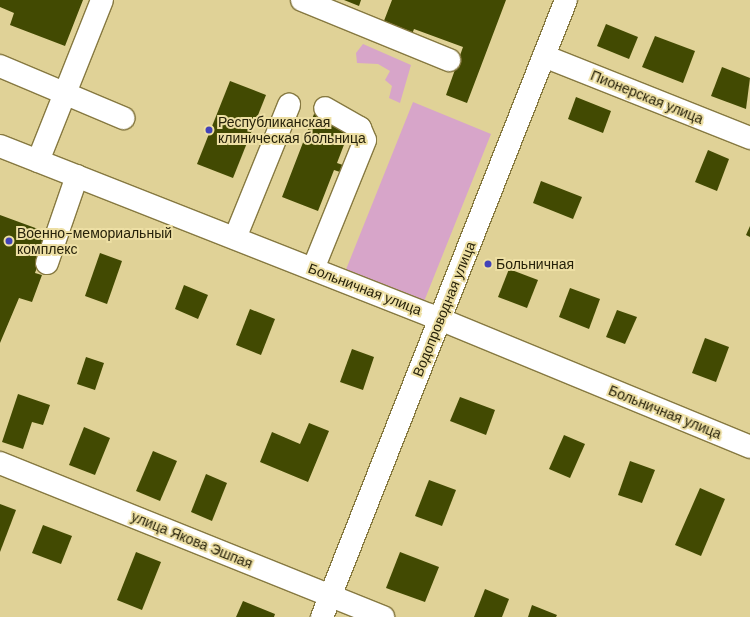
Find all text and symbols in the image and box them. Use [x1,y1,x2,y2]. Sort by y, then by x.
street label: Пионерская улица [588,67,706,127]
place label: Республиканская клиническая больница [218,114,366,146]
marker: Республиканская клиническая больница [203,124,215,136]
place label: Военно-мемориальный комплекс [17,225,172,258]
marker: Военно-мемориальный комплекс [4,236,14,246]
street label: Водопроводная улица [409,239,479,379]
place label: Больничная [496,256,574,272]
marker: Больничная [483,259,493,269]
street label: Больничная улица [306,260,424,318]
street label: Больничная улица [606,382,724,442]
street label: улица Якова Эшпая [129,508,255,572]

